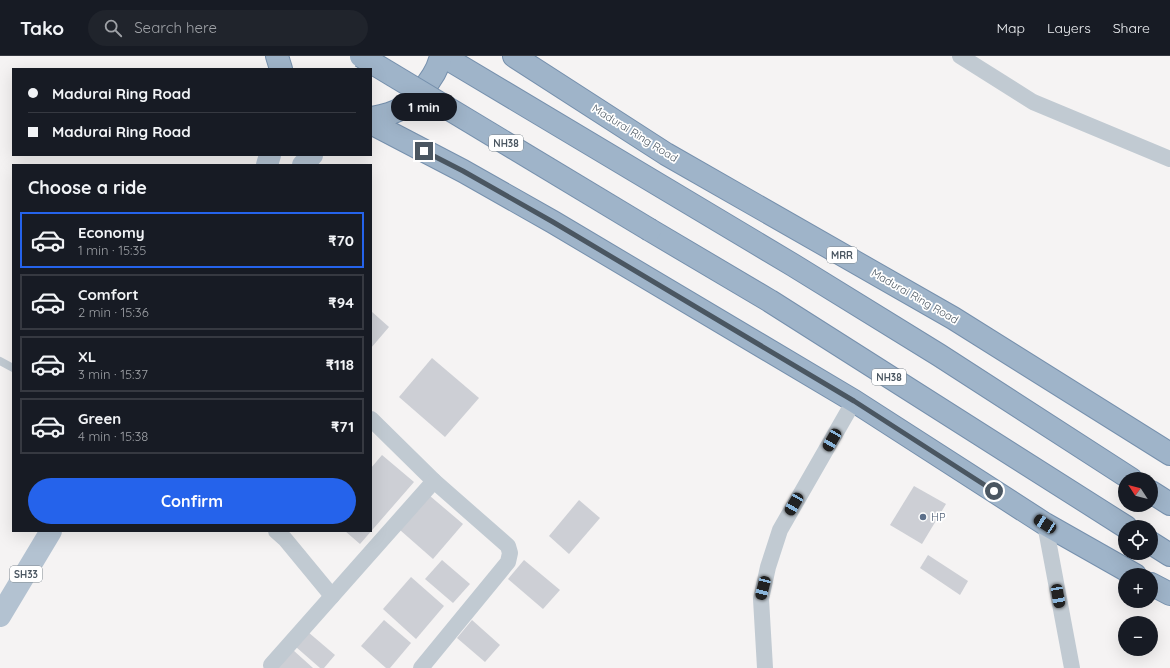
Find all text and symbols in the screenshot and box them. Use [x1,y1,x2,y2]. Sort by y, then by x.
search box [88,10,368,46]
text: Tako [20,16,64,40]
icon: search [102,17,124,39]
text: Search here [134,18,217,37]
text: Map [996,19,1025,37]
text: Layers [1047,19,1091,37]
text: Share [1113,19,1150,37]
text: Madurai Ring Road [52,84,191,103]
callout: 1 min [391,93,457,121]
text: 1 min [408,99,440,115]
street label: Madurai Ring Road [590,101,680,165]
text: Madurai Ring Road [52,122,191,141]
road number: NH38 [489,135,523,151]
route end [415,142,433,160]
text: Choose a ride [28,176,147,199]
icon: car [30,222,66,258]
text: Economy [78,223,145,242]
text: ₹70 [328,231,354,250]
text: 1 min · 15:35 [78,242,146,258]
road number: MRR [827,247,857,263]
street label: Madurai Ring Road [869,265,961,327]
icon: car [30,284,66,320]
text: Comfort [78,285,139,304]
text: ₹94 [328,293,354,312]
text: 2 min · 15:36 [78,304,149,320]
icon: car [30,346,66,382]
text: XL [78,347,96,366]
text: ₹118 [326,355,354,374]
text: 3 min · 15:37 [78,366,148,382]
road number: NH38 [872,369,906,385]
icon: car [30,408,66,444]
text: Green [78,409,121,428]
text: ₹71 [331,417,354,436]
car [821,427,843,453]
text: 4 min · 15:38 [78,428,148,444]
north arrow [1118,472,1158,512]
map controls [1118,472,1158,656]
button: Confirm [28,478,356,524]
route start [985,482,1003,500]
car [783,491,805,517]
place label: HP [931,510,946,524]
marker: HP [918,512,928,522]
car [1032,512,1058,536]
button: locate [1118,520,1158,560]
road number: SH33 [10,566,42,582]
button: + [1118,568,1158,608]
car [754,575,772,601]
car [1050,583,1066,609]
button: − [1118,616,1158,656]

